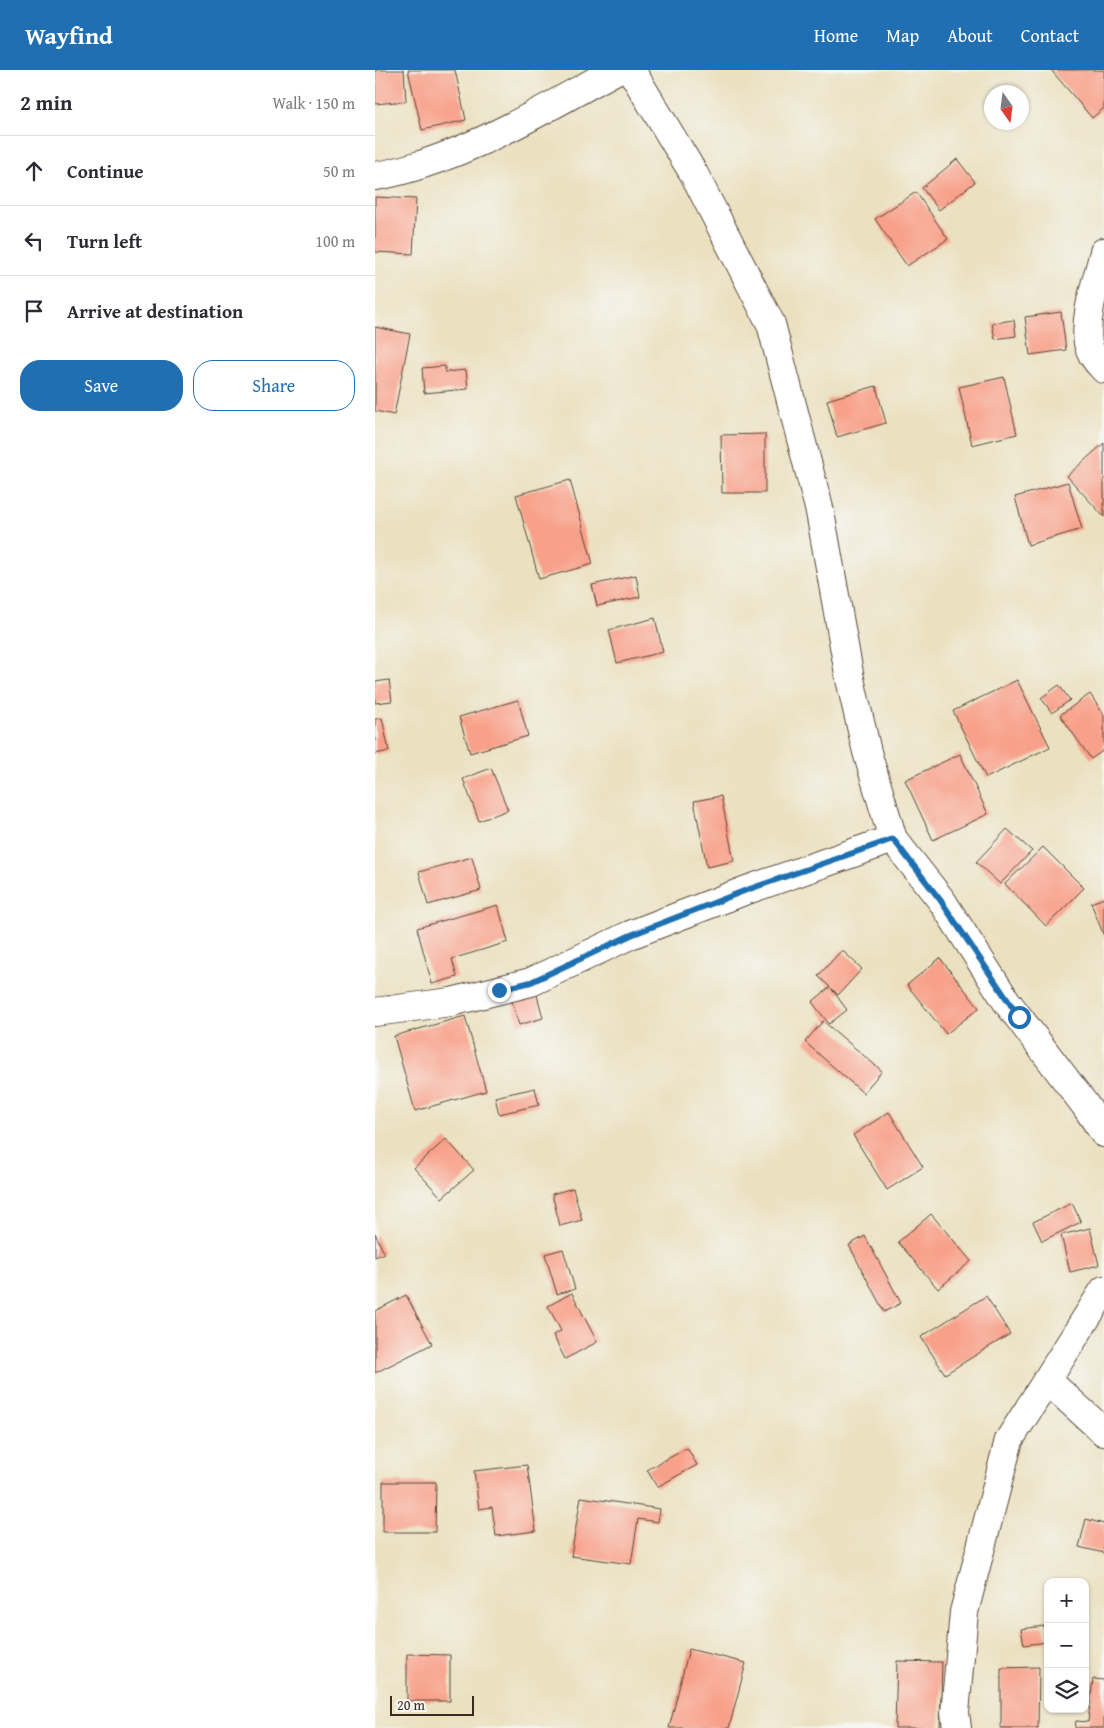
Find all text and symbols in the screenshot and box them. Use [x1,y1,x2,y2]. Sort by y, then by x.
text: Wayfind [25,18,113,53]
text: Home [814,22,858,49]
text: Map [886,22,919,49]
text: About [947,22,993,49]
text: Contact [1021,22,1079,49]
north arrow [984,85,1029,130]
text: 2 min [20,87,72,118]
text: Walk · 150 m [272,91,355,115]
icon: ahead [20,157,48,185]
text: Continue [67,157,144,185]
text: 50 m [323,159,355,183]
icon: left [20,227,48,255]
text: Turn left [67,227,142,255]
text: 100 m [315,229,355,253]
icon: arrive [20,297,48,325]
text: Arrive at destination [67,297,243,325]
button: Save [20,360,183,411]
button: Share [193,360,355,411]
route end [488,979,511,1002]
route start [1008,1006,1031,1029]
map controls [1044,1578,1089,1713]
button: + [1044,1578,1089,1623]
button: − [1044,1623,1089,1668]
button: layers [1044,1668,1089,1713]
scale bar [390,1693,474,1716]
text: 20 m [397,1695,425,1715]

